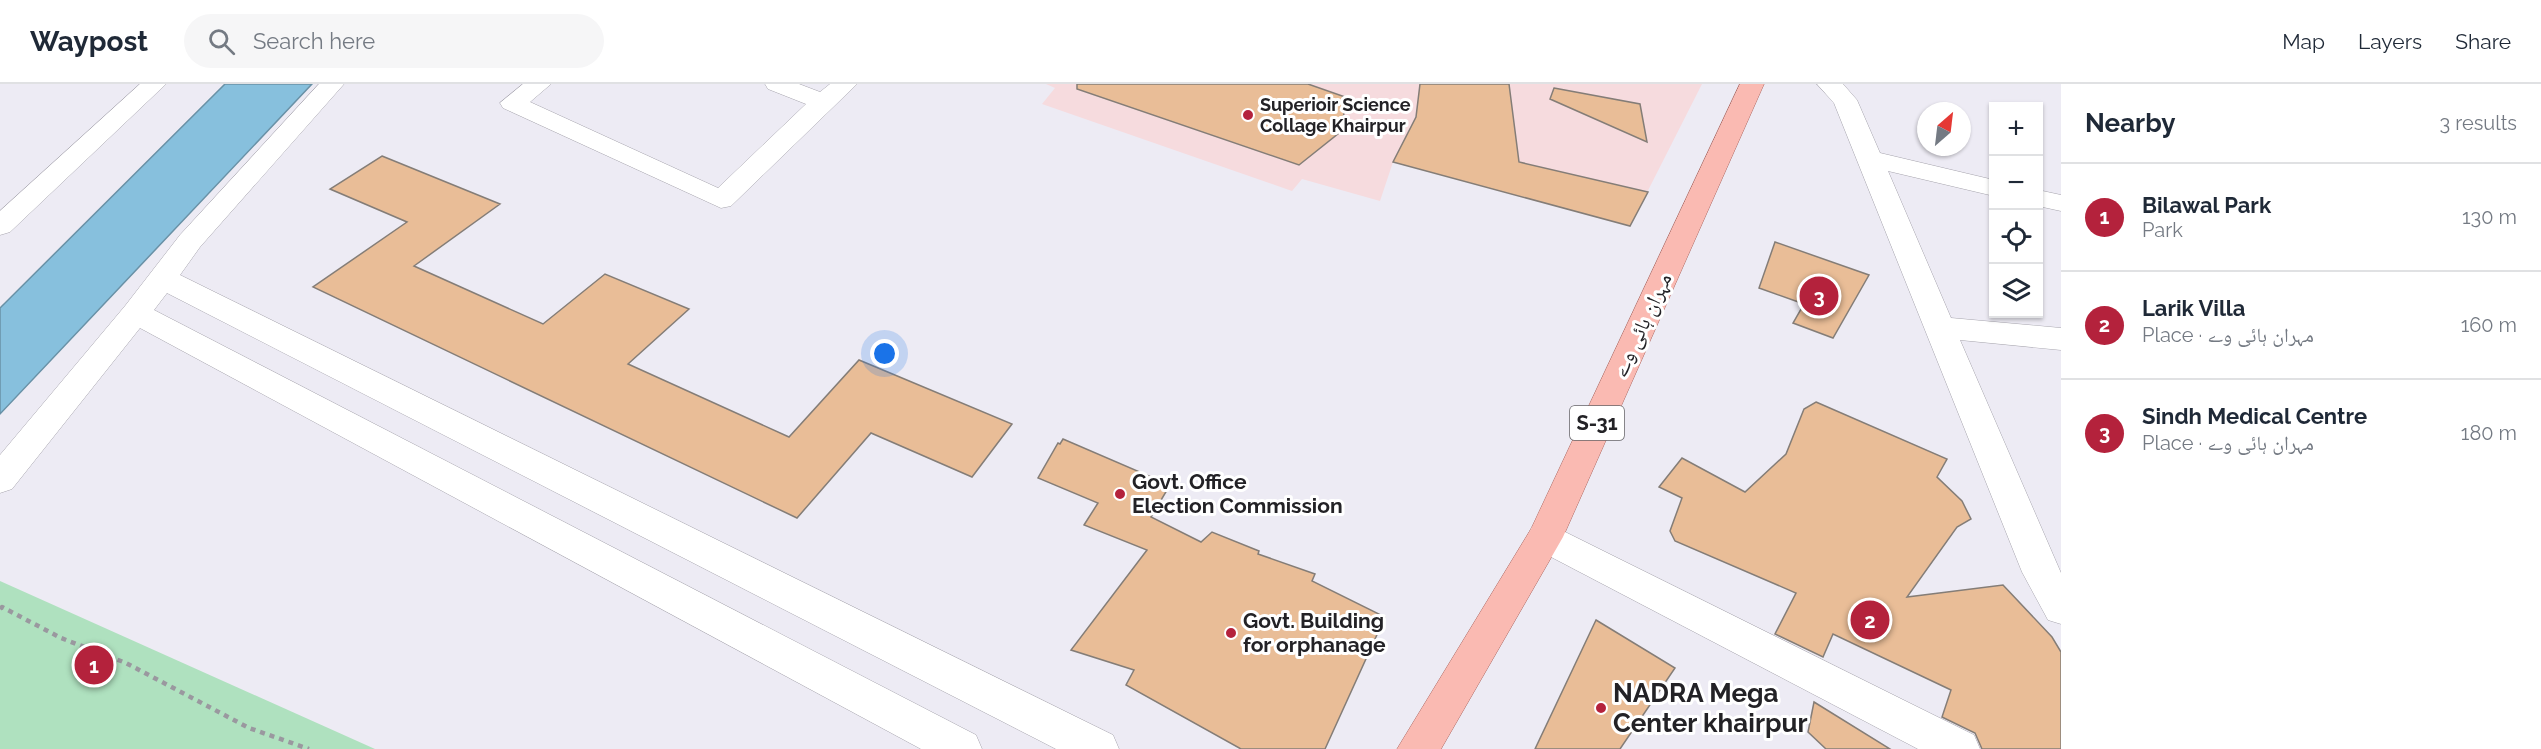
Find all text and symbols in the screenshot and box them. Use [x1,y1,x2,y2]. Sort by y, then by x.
search box [184,14,604,68]
text: Waypost [30,25,148,58]
icon: search [205,25,238,58]
text: Search here [253,28,375,54]
text: Map [2282,29,2325,54]
text: Layers [2358,29,2422,54]
text: Share [2455,29,2511,54]
place label: Superioir Science Collage Khairpur [1260,94,1411,136]
north arrow [1917,102,1971,156]
map controls [1989,102,2043,318]
button: + [1989,102,2043,156]
marker: Superioir Science Collage Khairpur [1241,108,1255,122]
text: Nearby [2085,108,2175,138]
text: 3 results [2439,111,2517,135]
button: − [1989,156,2043,210]
text: Bilawal Park [2142,192,2271,218]
text: 1 [2100,205,2109,229]
text: 130 m [2462,205,2517,229]
button: locate [1989,210,2043,264]
text: Park [2142,218,2183,242]
button: layers [1989,264,2043,318]
street label: مہران ہائی وے [1607,269,1677,381]
pin: 3 [1800,274,1838,318]
text: Larik Villa [2142,295,2245,321]
text: 2 [2099,313,2110,337]
text: 160 m [2461,313,2517,337]
text: Place · مہران ہائی وے [2142,323,2314,347]
your location [870,339,899,368]
text: Sindh Medical Centre [2142,403,2367,429]
road number: S-31 [1570,406,1624,440]
text: 3 [2099,421,2110,445]
text: 180 m [2461,421,2517,445]
text: Place · مہران ہائی وے [2142,431,2314,455]
place label: Govt. Office Election Commission [1132,469,1343,518]
marker: Govt. Office Election Commission [1113,487,1127,501]
pin: 2 [1850,598,1890,642]
place label: Govt. Building for orphanage [1243,608,1386,657]
marker: Govt. Building for orphanage [1224,626,1238,640]
pin: 1 [74,642,113,688]
place label: NADRA Mega Center khairpur [1613,678,1808,738]
marker: NADRA Mega Center khairpur [1594,701,1608,715]

